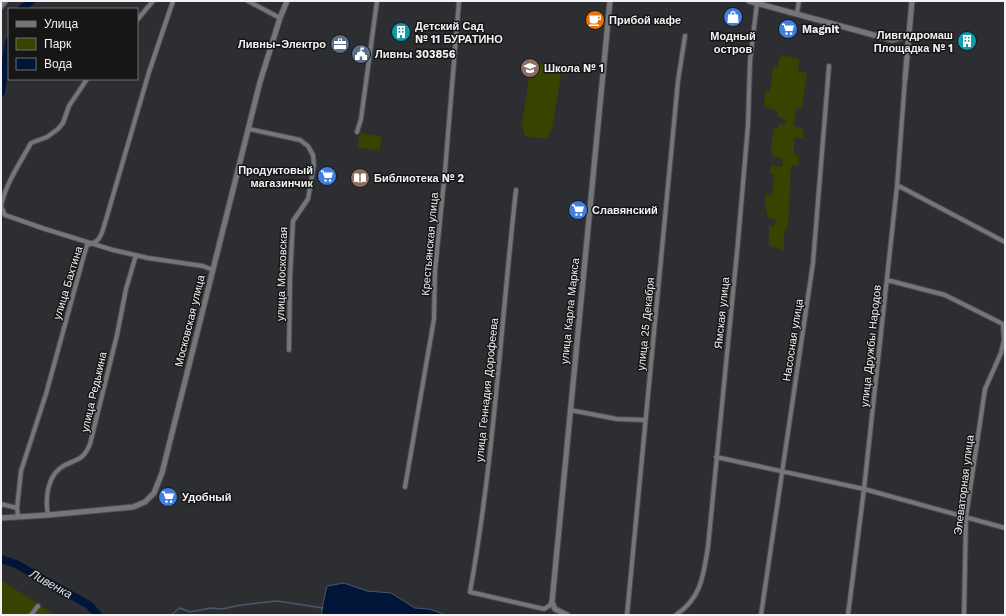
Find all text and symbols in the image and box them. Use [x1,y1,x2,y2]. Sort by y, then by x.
shop icon: Модный остров [722,6,744,28]
legend [8,8,138,80]
cafe icon: Прибой кафе [584,9,606,31]
place label: Прибой кафе [609,14,681,27]
text: Улица [44,17,78,31]
supermarket icon: Magnit [777,18,799,40]
place label: Детский Сад № 11 БУРАТИНО [415,20,503,46]
building icon: Детский Сад № 11 БУРАТИНО [390,21,412,43]
place label: Magnit [802,23,840,36]
place label: Ливгидромаш Площадка № 1 [874,29,953,55]
place label: Модный остров [710,30,756,56]
building icon: Ливгидромаш Площадка № 1 [956,30,978,52]
office icon: Ливны-Электро [329,33,351,55]
text: Парк [44,37,72,51]
place label: Ливны-Электро [238,38,326,51]
public building icon: Ливны 303856 [350,43,372,65]
place label: Ливны 303856 [375,48,456,61]
text: Вода [44,57,72,71]
school or university icon: Школа № 1 [519,57,541,79]
place label: Школа № 1 [544,62,604,75]
place label: Продуктовый магазинчик [238,164,313,190]
supermarket icon: Продуктовый магазинчик [316,165,338,187]
library icon: Библиотека № 2 [349,167,371,189]
place label: Библиотека № 2 [374,172,465,185]
street label: Крестьянская улица [419,191,441,296]
supermarket icon: Славянский [567,199,589,221]
place label: Славянский [592,204,658,217]
street label: улица Московская [274,227,290,321]
street label: улица Бахтина [51,244,86,321]
street label: улица Карла Маркса [558,256,582,365]
street label: Московская улица [172,273,208,368]
street label: Ямская улица [712,276,732,350]
street label: улица 25 Декабря [635,277,657,371]
street label: улица Дружбы Народов [858,284,884,408]
street label: Насосная улица [780,297,806,382]
street label: улица Геннадия Дорофеева [473,316,501,463]
street label: улица Редькина [78,350,110,433]
street label: Элеваторная улица [951,433,977,536]
supermarket icon: Удобный [157,486,179,508]
place label: Удобный [182,491,231,504]
water label: Ливенка [26,566,75,602]

